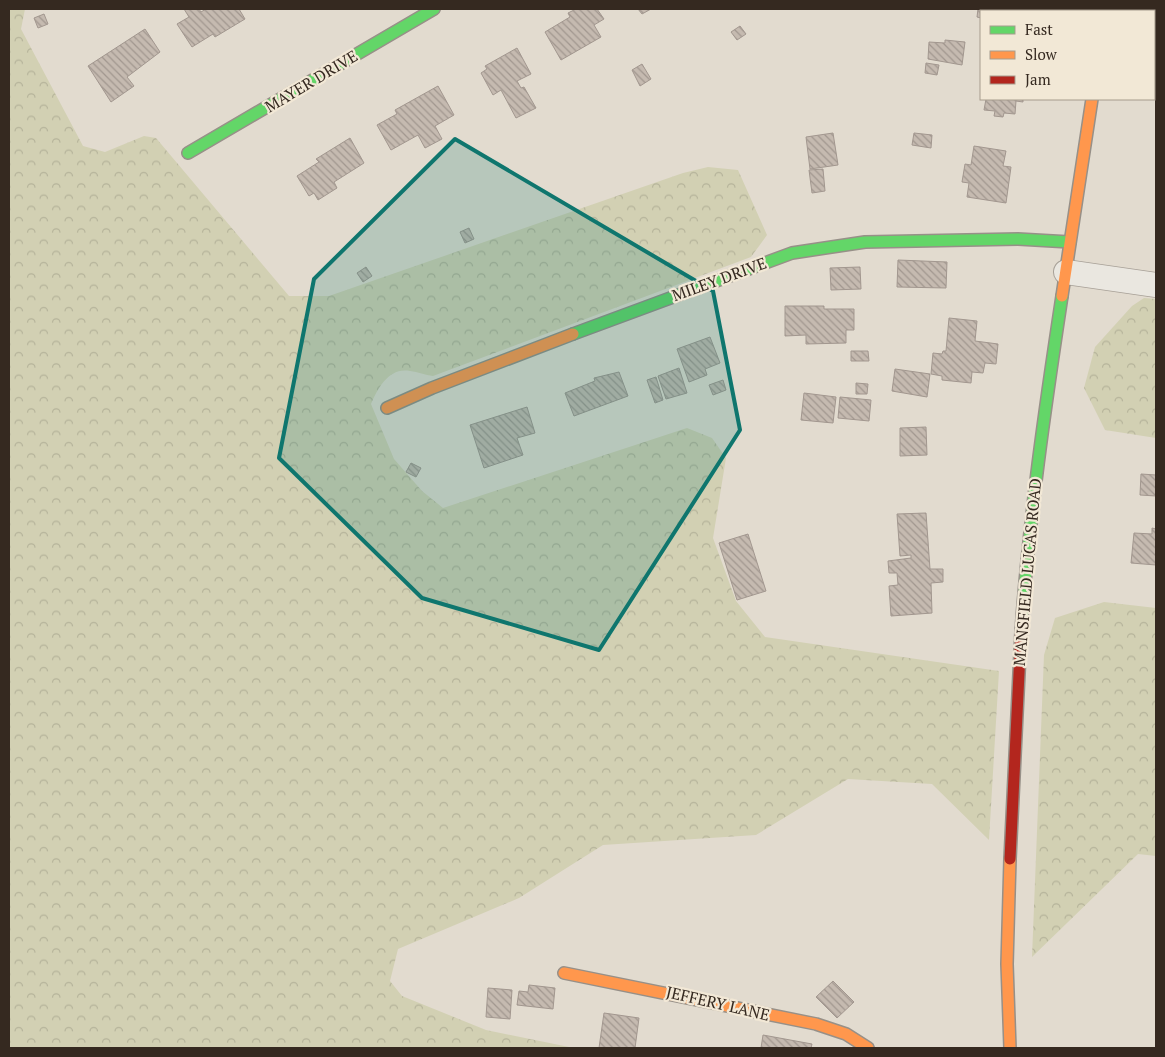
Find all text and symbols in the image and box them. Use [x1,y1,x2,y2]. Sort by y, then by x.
legend [980,10,1155,100]
text: Fast [1025,19,1053,39]
text: Slow [1025,44,1058,64]
street label: MAYER DRIVE [261,45,361,117]
text: Jam [1025,69,1051,89]
street label: MILEY DRIVE [669,252,769,306]
street label: MANSFIELD LUCAS ROAD [1008,477,1046,667]
street label: JEFFERY LANE [664,980,772,1026]

